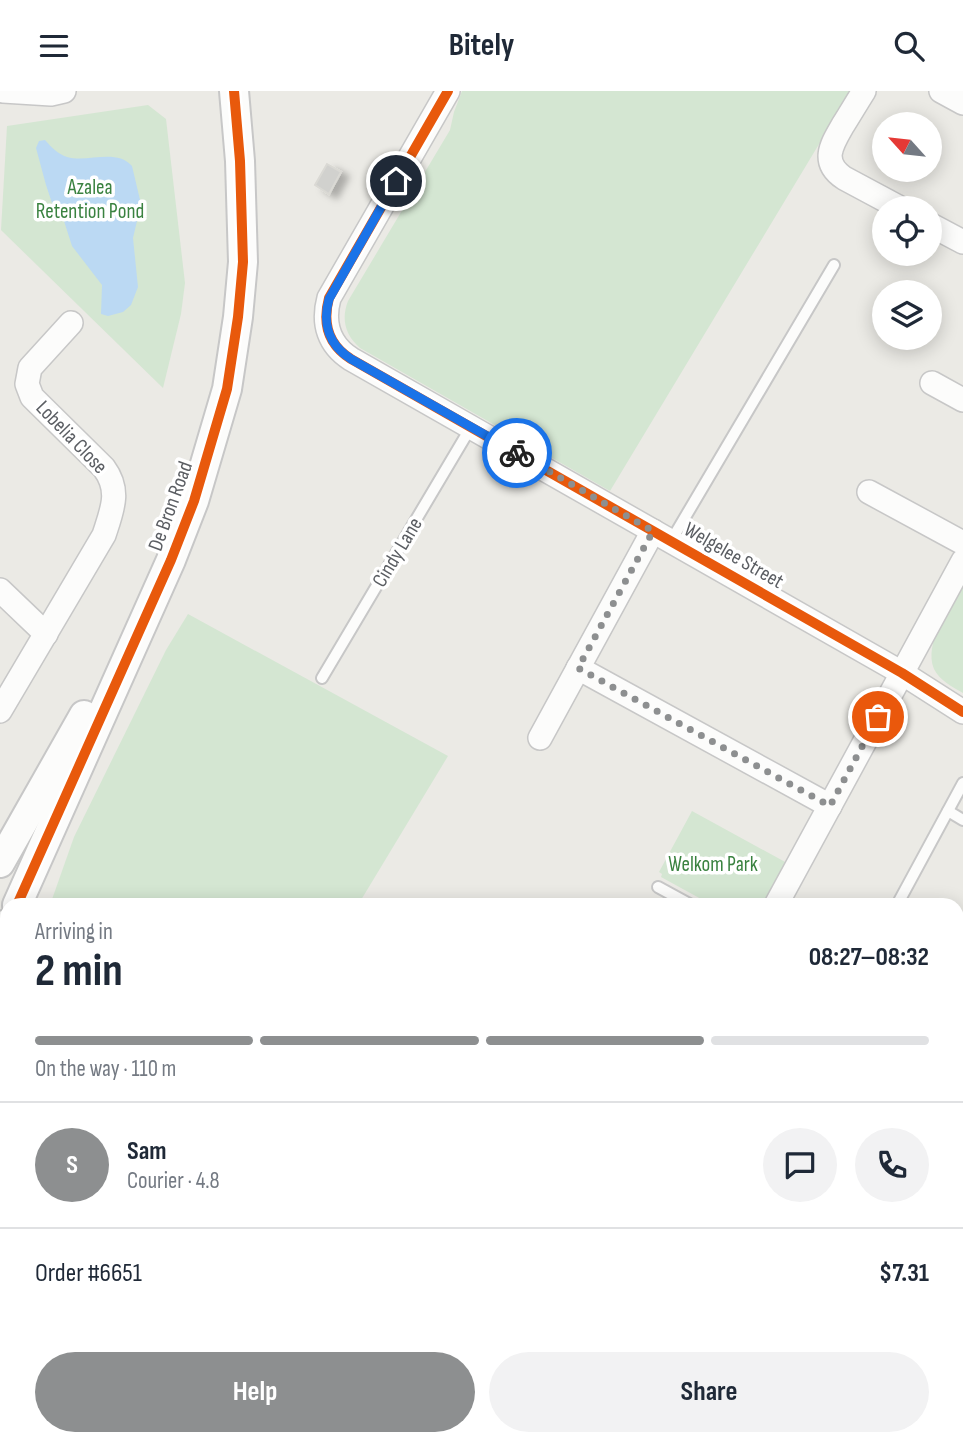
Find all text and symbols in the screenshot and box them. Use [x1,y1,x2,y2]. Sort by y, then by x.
text: Bitely [449,26,514,65]
icon: menu [35,27,73,65]
icon: search [890,27,928,65]
north arrow [872,112,942,182]
map controls [872,112,942,350]
pin [366,151,426,211]
icon: home [377,162,415,200]
park label: Azalea Retention Pond [36,175,144,224]
button: locate [872,196,942,266]
button: layers [872,280,942,350]
street label: Lobelia Close [31,396,113,479]
courier [482,418,552,488]
icon: bike [498,434,536,472]
street label: De Bron Road [143,458,198,554]
street label: Cindy Lane [367,513,428,592]
street label: Welgelee Street [680,517,788,594]
pin [848,687,908,747]
icon: bag [859,698,897,736]
park label: Welkom Park [668,852,758,877]
text: Arriving in [35,918,113,946]
text: 08:27–08:32 [809,942,929,973]
text: 2 min [35,944,123,999]
text: On the way · 110 m [35,1055,176,1083]
button: chat [763,1128,837,1202]
button: phone [855,1128,929,1202]
text: Sam [127,1136,167,1167]
text: S [66,1150,78,1181]
text: Courier · 4.8 [127,1167,220,1195]
text: Order #6651 [35,1258,142,1289]
text: $7.31 [879,1258,929,1289]
button: Help [35,1352,475,1432]
button: Share [489,1352,929,1432]

